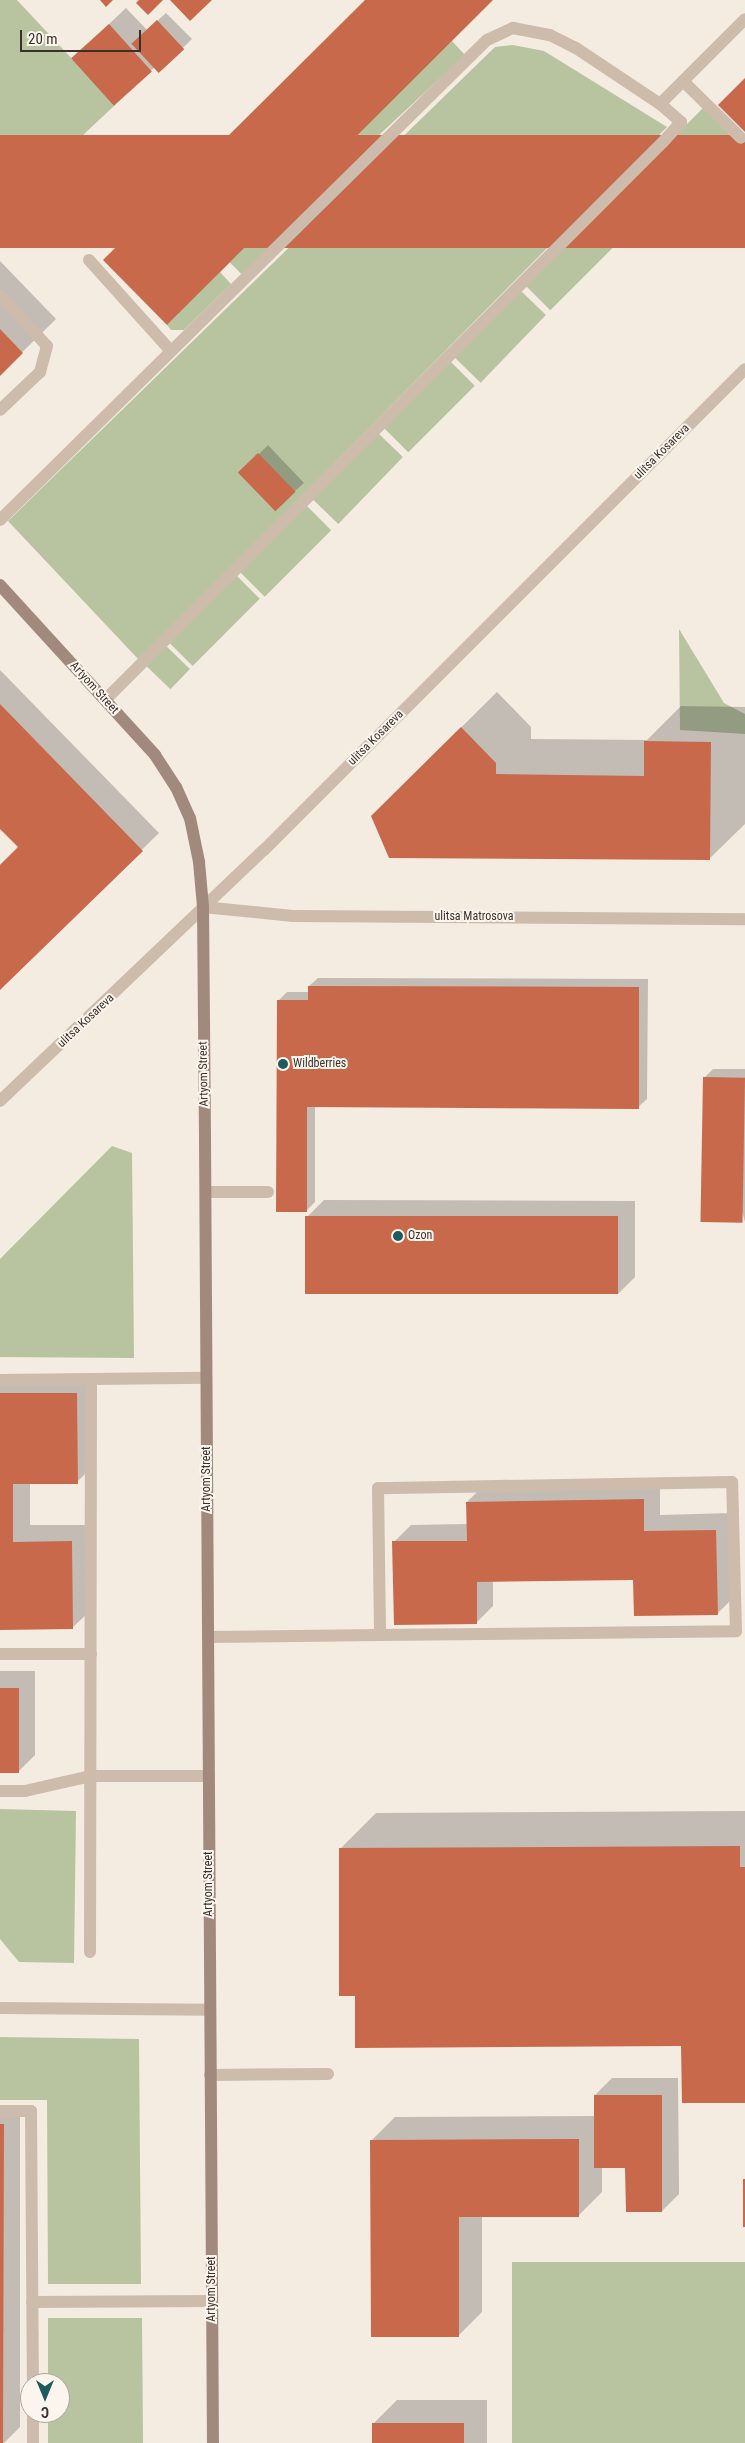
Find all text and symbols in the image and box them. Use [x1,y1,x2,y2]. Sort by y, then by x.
scale bar [22,20,144,52]
text: 20 m [28,30,58,48]
street label: ulitsa Kosareva [631,421,693,483]
street label: Artyom Street [67,659,121,717]
street label: ulitsa Kosareva [345,707,407,769]
street label: ulitsa Matrosova [435,910,513,924]
street label: ulitsa Kosareva [55,991,117,1051]
street label: Artyom Street [196,1041,212,1107]
place label: Wildberries [293,1057,346,1071]
marker: Wildberries [277,1058,289,1070]
place label: Ozon [408,1229,432,1243]
marker: Ozon [392,1230,404,1242]
street label: Artyom Street [200,1446,214,1512]
street label: Artyom Street [202,1851,216,1917]
street label: Artyom Street [205,2256,219,2322]
north arrow [20,2373,70,2423]
text: С [41,2404,49,2420]

